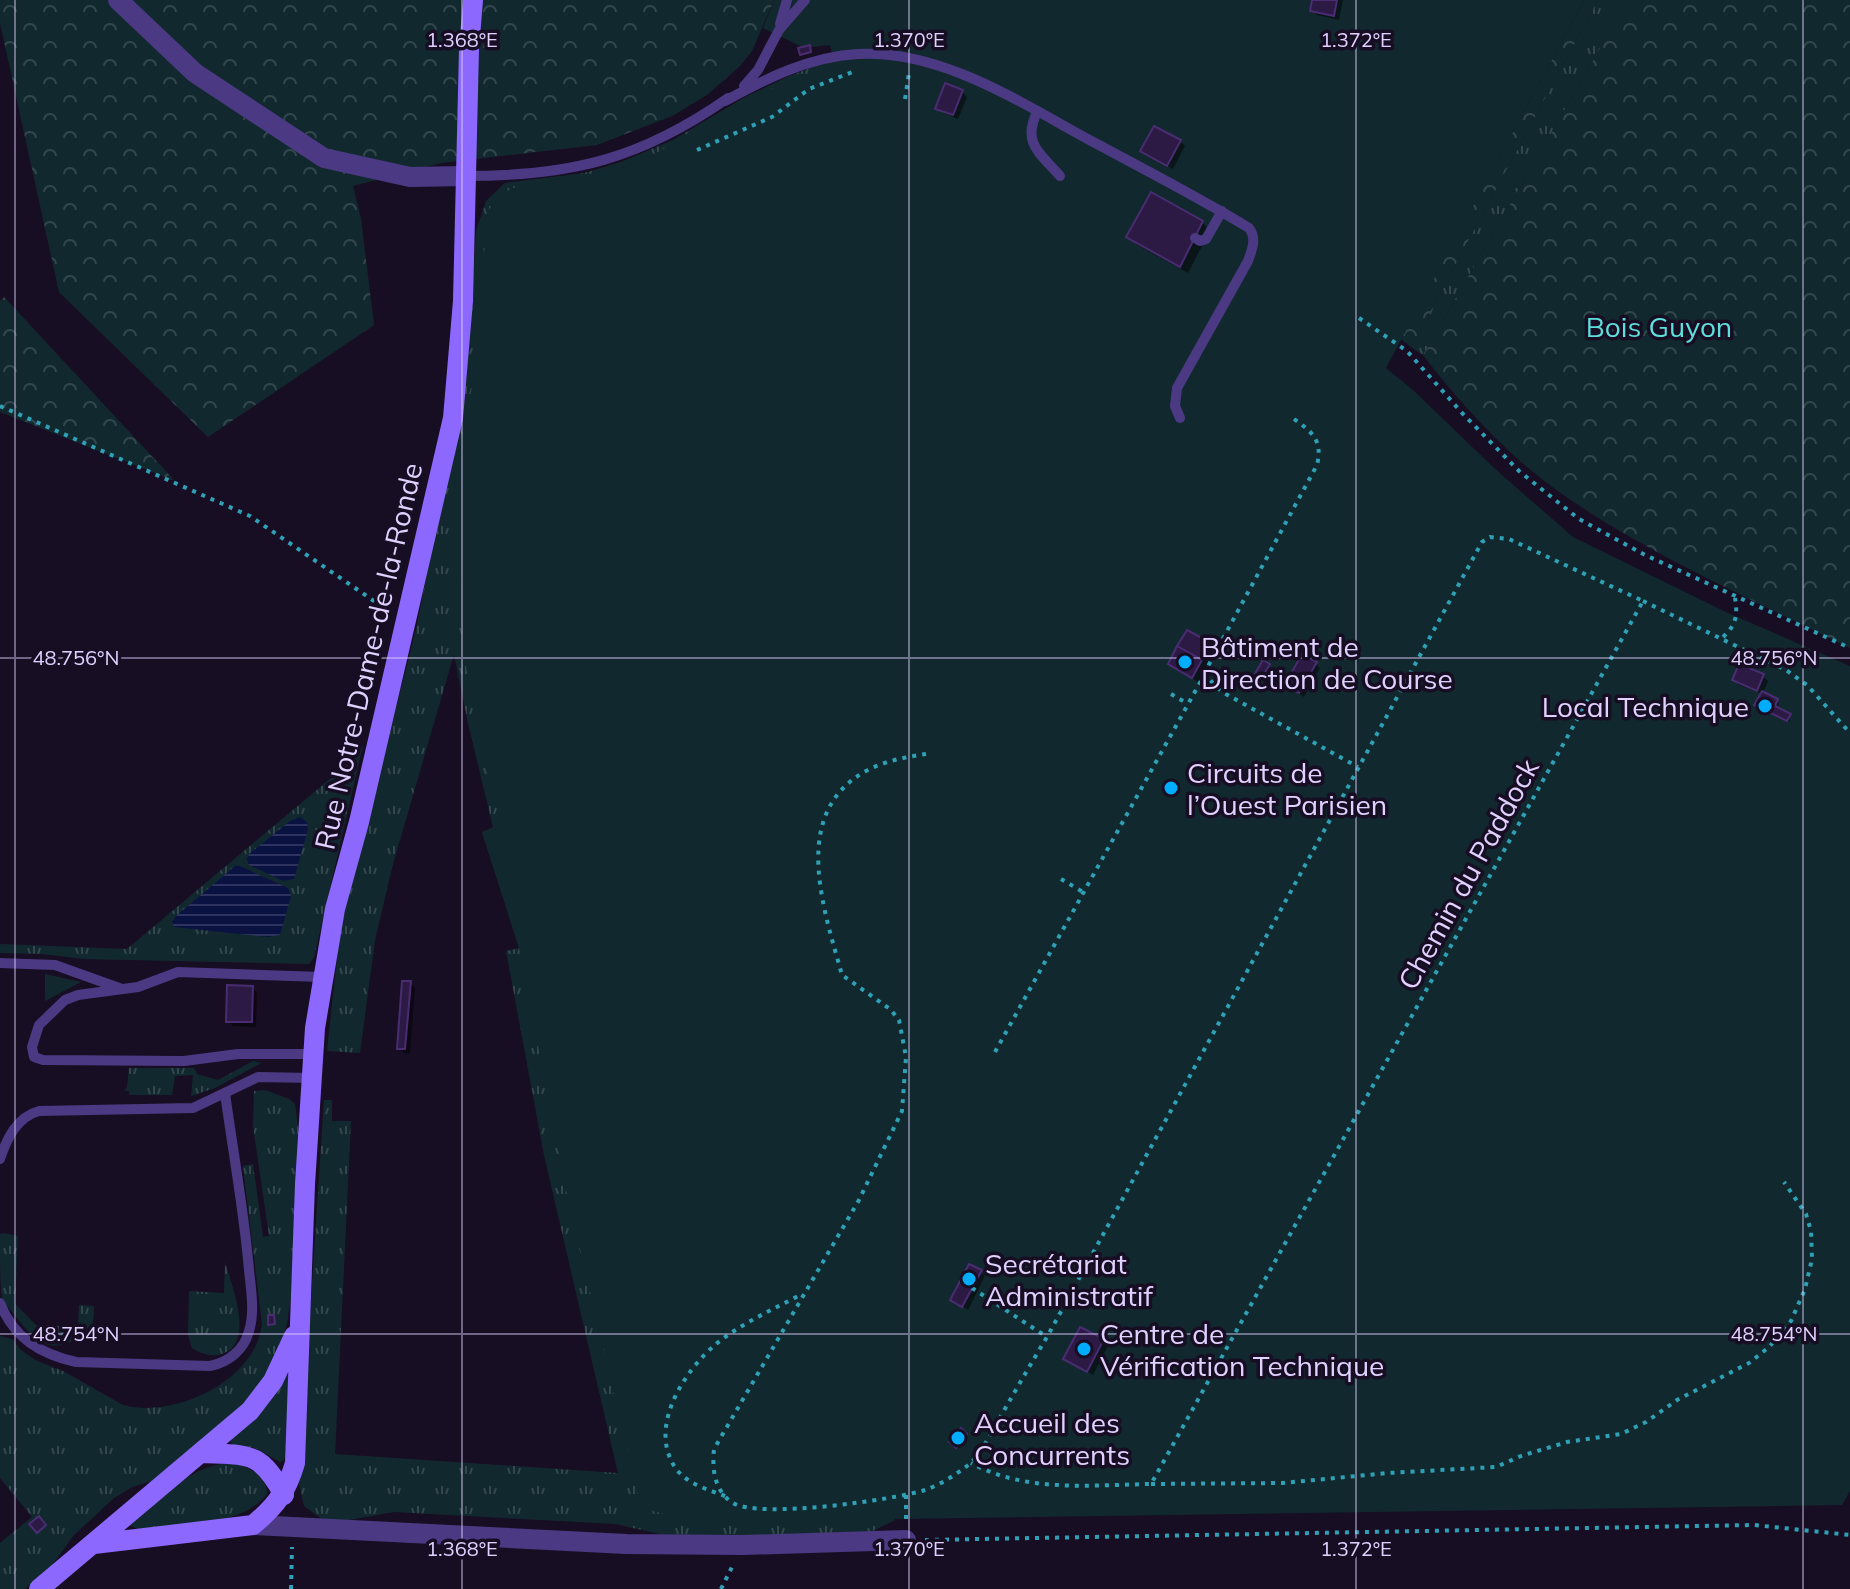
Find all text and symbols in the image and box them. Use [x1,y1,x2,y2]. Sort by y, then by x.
text: 1.368°E [426,27,498,52]
text: 1.370°E [873,27,945,52]
text: 1.372°E [1320,27,1392,52]
park label: Bois Guyon [1586,309,1732,344]
street label: Rue Notre-Dame-de-la-Ronde [306,459,430,853]
place label: Bâtiment de Direction de Course [1201,629,1453,696]
text: 48.756°N [33,645,119,670]
text: 48.756°N [1731,645,1817,670]
marker: Bâtiment de Direction de Course [1176,653,1194,671]
place label: Local Technique [1542,689,1749,724]
marker: Local Technique [1756,697,1774,715]
street label: Chemin du Paddock [1390,752,1546,995]
place label: Circuits de l’Ouest Parisien [1187,755,1387,822]
marker: Circuits de l’Ouest Parisien [1162,779,1180,797]
place label: Secrétariat Administratif [985,1246,1153,1313]
marker: Secrétariat Administratif [960,1270,978,1288]
place label: Centre de Vérification Technique [1100,1316,1384,1383]
text: 48.754°N [33,1321,119,1346]
text: 48.754°N [1731,1321,1817,1346]
marker: Centre de Vérification Technique [1075,1340,1093,1358]
place label: Accueil des Concurrents [974,1405,1130,1472]
marker: Accueil des Concurrents [949,1429,967,1447]
text: 1.368°E [426,1536,498,1561]
text: 1.370°E [873,1536,945,1561]
text: 1.372°E [1320,1536,1392,1561]

